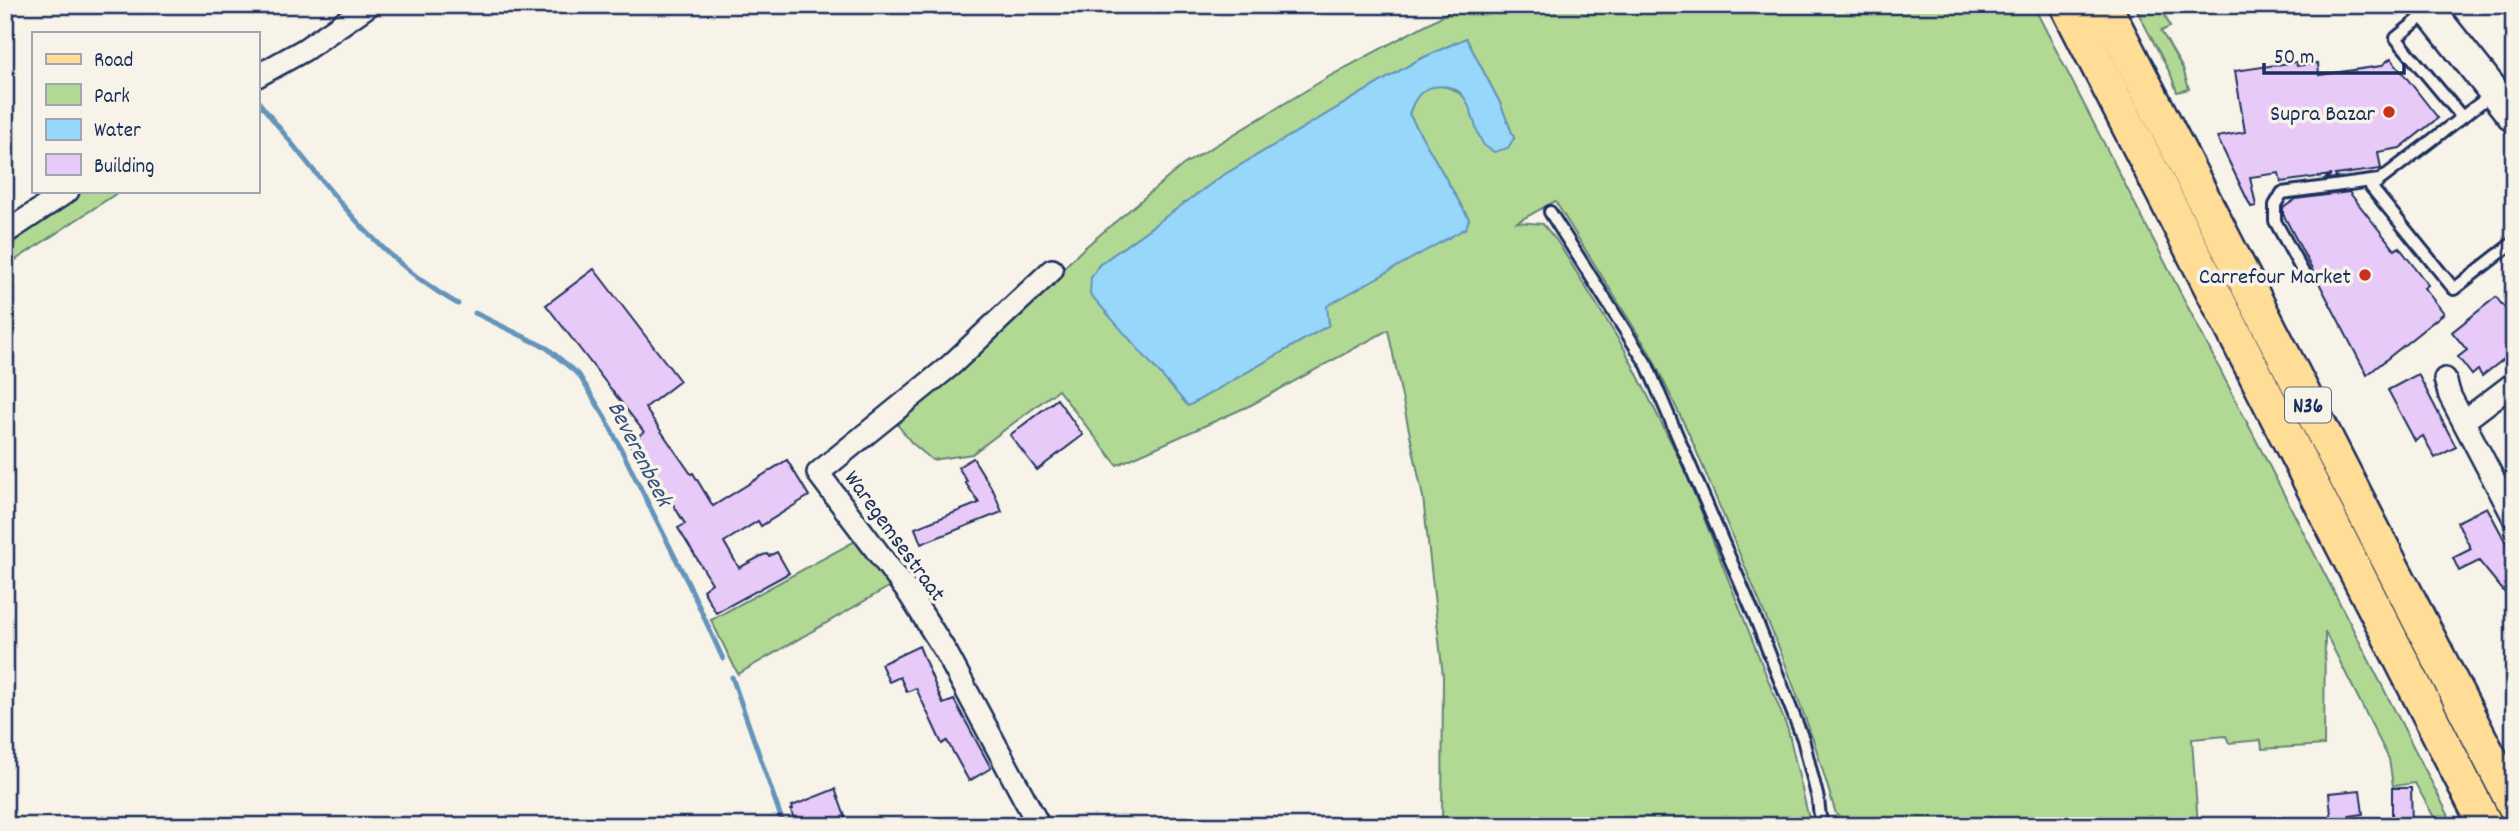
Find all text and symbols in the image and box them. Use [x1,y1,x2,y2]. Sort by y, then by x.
legend [32,32,259,192]
scale bar [2264,32,2404,76]
text: 50 m [2274,44,2314,74]
text: Road [94,47,133,77]
text: Park [94,83,130,113]
place label: Supra Bazar [2270,99,2375,132]
marker: Supra Bazar [2381,104,2397,120]
text: Water [94,117,141,147]
text: Building [94,153,154,183]
place label: Carrefour Market [2199,262,2351,295]
marker: Carrefour Market [2357,267,2373,283]
road number: N36 [2285,388,2331,422]
water label: Beverenbeek [597,396,680,515]
street label: Waregemsestraat [834,465,952,610]

